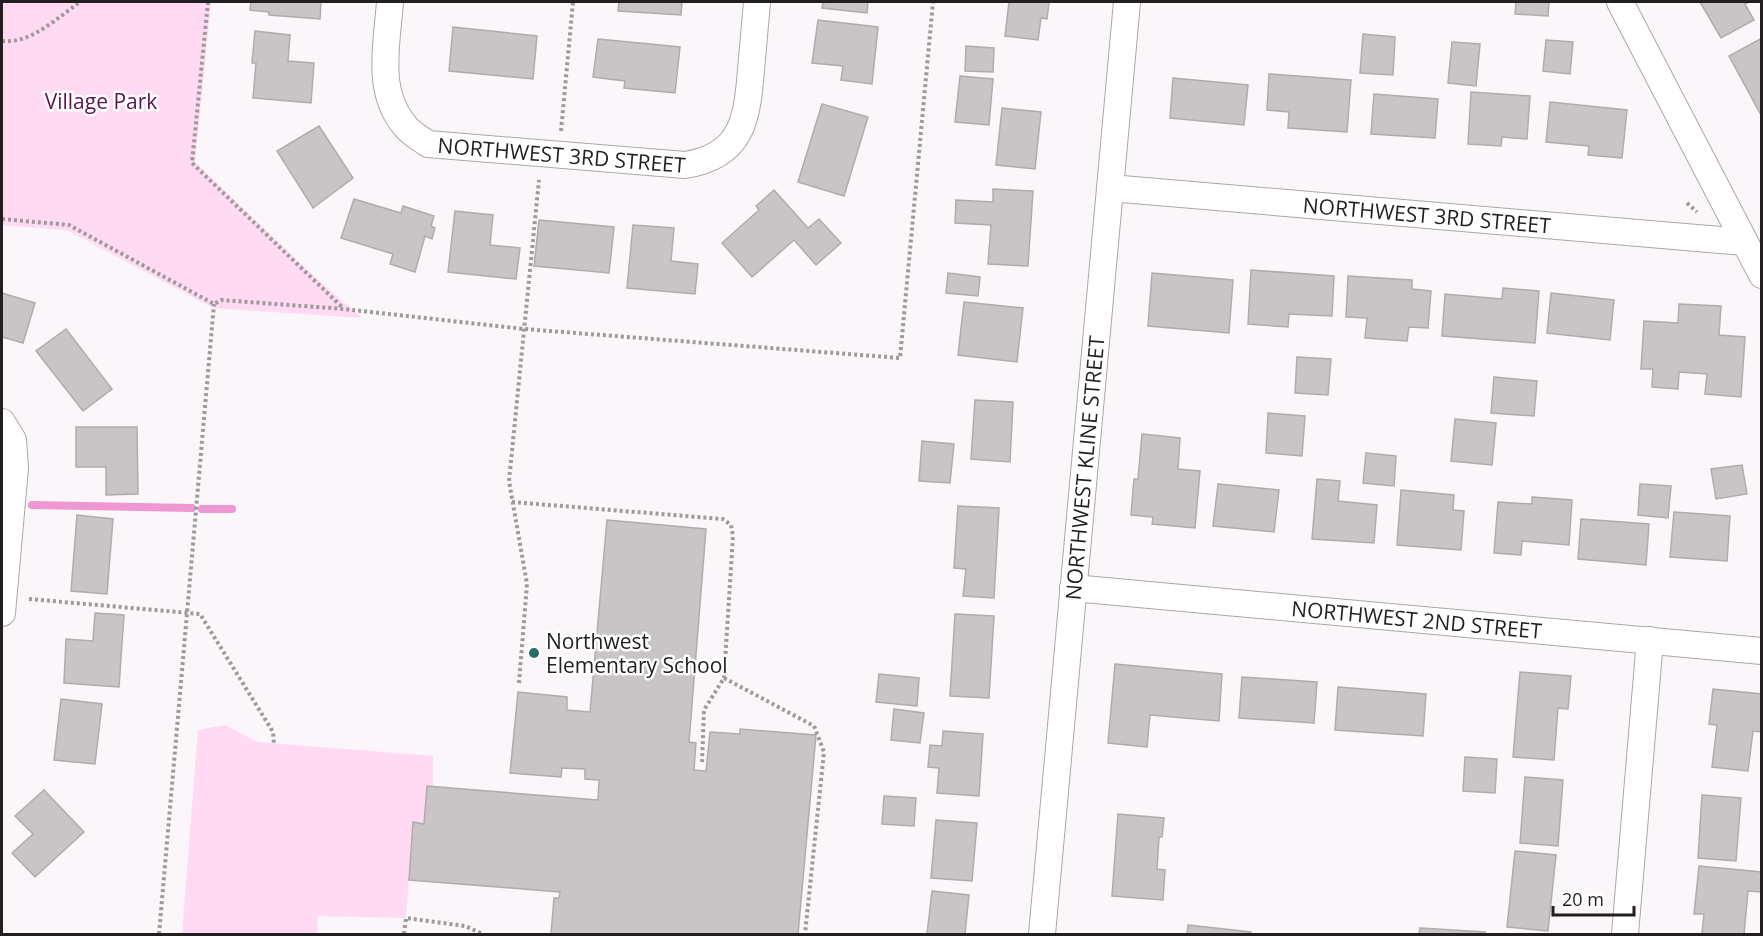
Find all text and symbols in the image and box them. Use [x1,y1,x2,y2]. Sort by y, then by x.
park label: Village Park [45,87,157,115]
street label: NORTHWEST 3RD STREET [437,131,687,179]
street label: NORTHWEST 3RD STREET [1302,190,1552,240]
street label: NORTHWEST KLINE STREET [1059,334,1111,601]
street label: NORTHWEST 2ND STREET [1290,594,1543,645]
place label: Northwest Elementary School [546,627,728,679]
marker: Northwest Elementary School [527,646,541,660]
scale bar [1553,879,1634,917]
text: 20 m [1562,887,1604,911]

